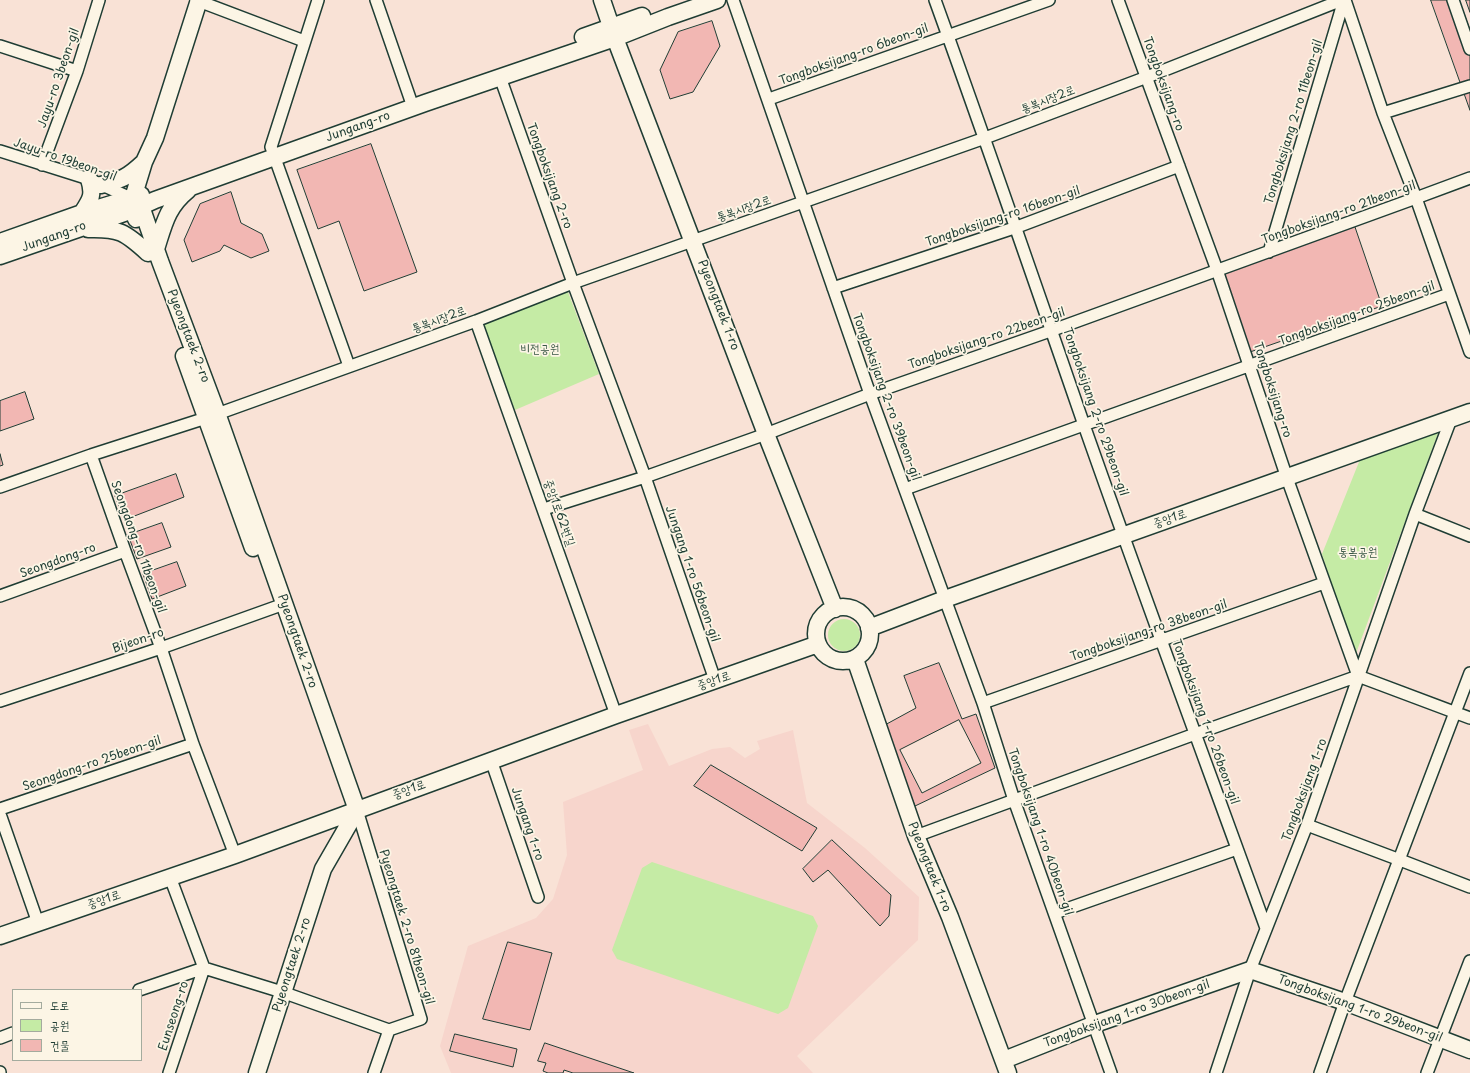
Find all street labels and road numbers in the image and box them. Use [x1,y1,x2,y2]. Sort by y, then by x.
street label: Tongboksijang-ro 6beon-gil [777,21,931,89]
street label: Jayu-ro 3beon-gil [35,26,83,130]
street label: Tongboksijang-ro [1139,35,1187,133]
street label: Tongboksijang 2-ro 11beon-gil [1262,38,1326,206]
street label: 통복시장2로 [1019,83,1077,117]
street label: Jungang-ro [324,109,392,145]
street label: Tongboksijang 2-ro [523,121,575,231]
street label: Jayu-ro 19beon-gil [11,136,119,184]
street label: Tongboksijang-ro 21beon-gil [1260,178,1418,248]
street label: Tongboksijang-ro 16beon-gil [924,184,1082,250]
street label: 통복시장2로 [715,193,773,225]
street label: Jungang-ro [20,219,88,255]
street label: Pyeongtaek 1-ro [694,258,742,352]
street label: Tongboksijang-ro 25beon-gil [1277,279,1437,349]
street label: Pyeongtaek 2-ro [164,287,212,385]
street label: 통복시장2로 [410,304,468,336]
street label: Tongboksijang-ro 22beon-gil [907,305,1067,373]
street label: Tongboksijang 2-ro 39beon-gil [849,311,923,483]
street label: Tongboksijang 2-ro 29beon-gil [1059,326,1131,498]
street label: Tongboksijang-ro [1250,341,1294,439]
street label: 중앙1로62번길 [540,478,578,548]
street label: Seongdong-ro 11beon-gil [107,479,169,615]
street label: Jungang 1-ro 56beon-gil [662,504,722,644]
street label: 중앙1로 [1151,507,1189,531]
street label: Seongdong-ro [18,541,98,581]
street label: Pyeongtaek 2-ro [274,592,320,690]
street label: Tongboksijang-ro 38beon-gil [1069,597,1229,665]
street label: Bijeon-ro [110,625,166,657]
street label: Tongboksijang 1-ro 26beon-gil [1168,637,1242,807]
street label: 중앙1로 [695,669,733,693]
street label: Seongdong-ro 25beon-gil [21,733,163,795]
street label: Tongboksijang 1-ro [1280,737,1330,843]
street label: Tongboksijang 1-ro 40beon-gil [1005,746,1075,918]
street label: 중앙1로 [390,777,428,803]
street label: Jungang 1-ro [508,785,546,863]
street label: Pyeongtaek 1-ro [904,820,954,914]
street label: Pyeongtaek 2-ro 81beon-gil [375,848,437,1006]
street label: 중앙1로 [85,888,123,912]
street label: Pyeongtaek 2-ro [270,916,314,1014]
street label: Tongboksijang 1-ro 29beon-gil [1276,972,1444,1046]
street label: Tongboksijang 1-ro 30beon-gil [1042,977,1212,1051]
street label: Eunseong-ro [156,979,192,1053]

